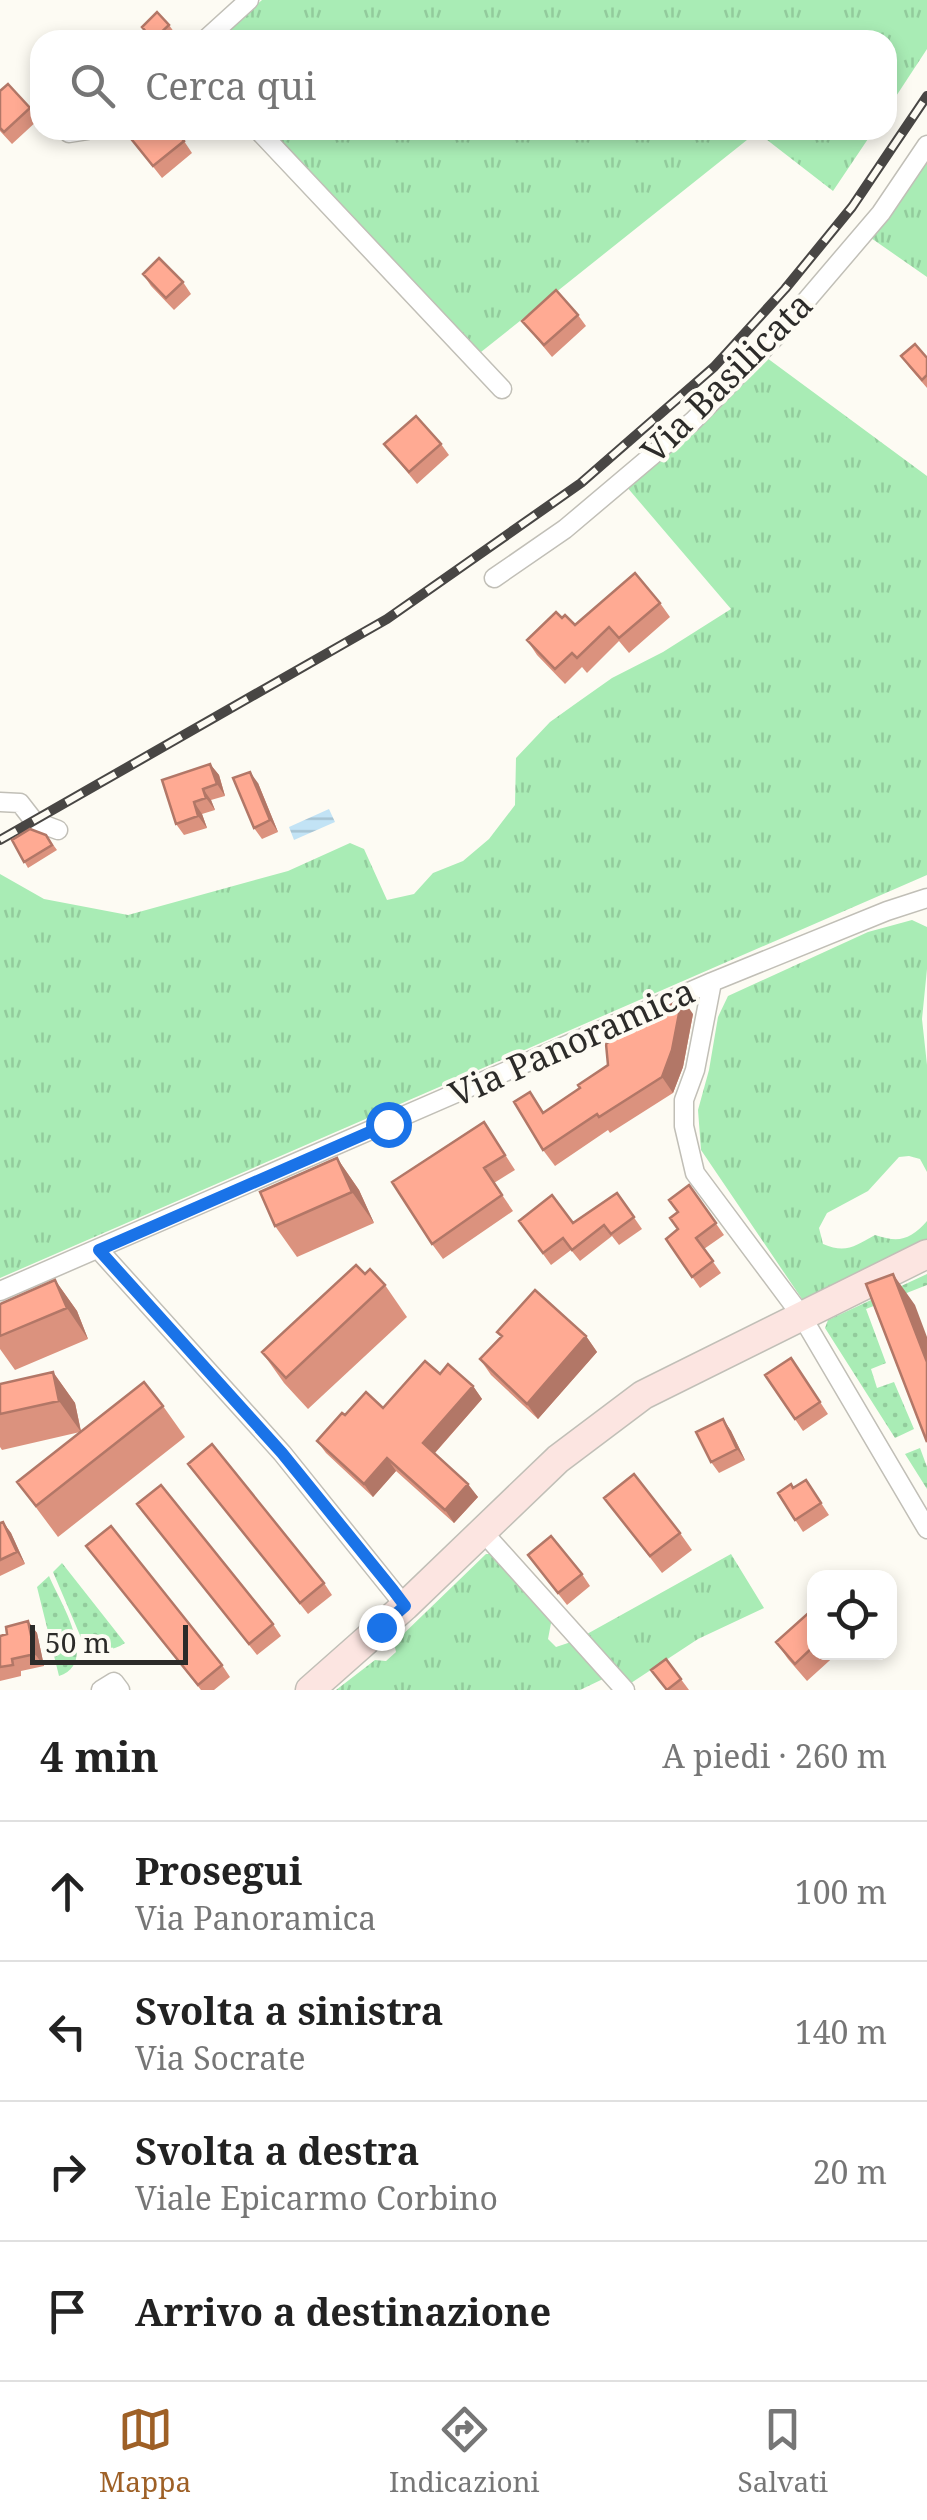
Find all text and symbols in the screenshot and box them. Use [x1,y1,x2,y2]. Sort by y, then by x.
search box [30,30,897,140]
icon: search [65,58,120,113]
text: Cerca qui [145,59,316,111]
street label: Via Basilicata [630,281,822,473]
street label: Via Panoramica [441,966,702,1117]
route start [366,1102,412,1148]
map controls [807,1570,897,1660]
button: locate [807,1570,897,1660]
route end [359,1605,405,1651]
scale bar [30,1620,188,1664]
text: 50 m [45,1623,110,1661]
text: 4 min [40,1727,159,1784]
text: A piedi · 260 m [662,1734,887,1777]
text: Prosegui [135,1844,302,1896]
icon: ahead [40,1864,95,1919]
text: 100 m [795,1870,887,1913]
text: Via Panoramica [135,1896,376,1939]
text: Svolta a sinistra [135,1984,443,2036]
icon: left [40,2004,95,2059]
text: 140 m [795,2010,887,2053]
text: Via Socrate [135,2036,306,2079]
text: Svolta a destra [135,2124,419,2176]
icon: right [40,2144,95,2199]
text: 20 m [813,2150,887,2193]
text: Viale Epicarmo Corbino [135,2176,498,2219]
icon: arrive [40,2284,95,2339]
text: Arrivo a destinazione [135,2285,551,2337]
tab: Mappa [99,2402,191,2500]
tab: Indicazioni [389,2402,540,2500]
tab: Salvati [738,2402,828,2500]

